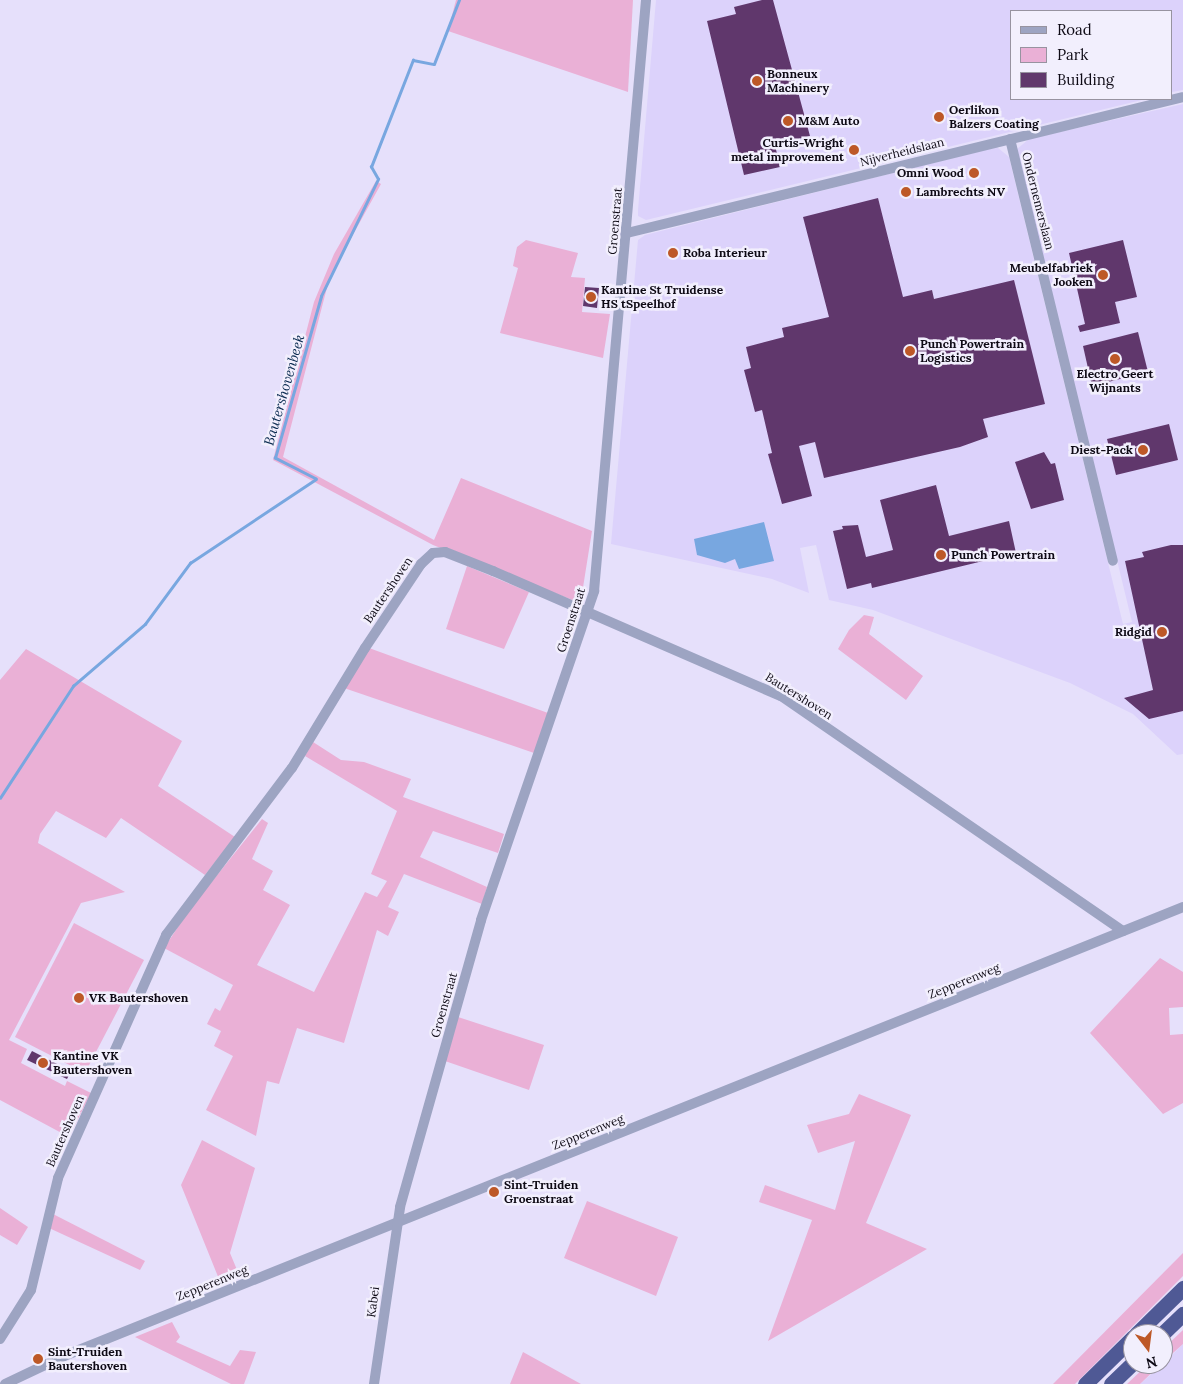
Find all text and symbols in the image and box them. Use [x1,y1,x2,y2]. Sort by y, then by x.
legend [1010,10,1173,100]
text: Road [1057,20,1092,39]
text: Park [1057,45,1088,64]
place label: Bonneux Machinery [767,67,829,95]
text: Building [1057,70,1114,89]
marker: Bonneux Machinery [751,75,763,87]
place label: Oerlikon Balzers Coating [949,103,1039,131]
marker: Oerlikon Balzers Coating [933,111,945,123]
place label: M&M Auto [798,114,859,128]
marker: M&M Auto [782,115,794,127]
street label: Nijverheidslaan [859,135,945,169]
place label: Curtis-Wright metal improvement [731,136,844,164]
marker: Curtis-Wright metal improvement [848,144,860,156]
street label: Ondernemerslaan [1019,151,1057,251]
place label: Omni Wood [897,166,964,180]
marker: Omni Wood [968,167,980,179]
place label: Lambrechts NV [916,185,1005,199]
marker: Lambrechts NV [900,186,912,198]
street label: Groenstraat [605,187,625,255]
place label: Roba Interieur [683,246,767,260]
marker: Roba Interieur [667,247,679,259]
place label: Meubelfabriek Jooken [1010,261,1093,289]
marker: Meubelfabriek Jooken [1097,269,1109,281]
place label: Kantine St Truidense HS tSpeelhof [601,283,723,311]
marker: Kantine St Truidense HS tSpeelhof [585,291,597,303]
water label: Bautershovenbeek [260,333,308,447]
place label: Punch Powertrain Logistics [920,337,1024,365]
marker: Punch Powertrain Logistics [904,345,916,357]
marker: Electro Geert Wijnants [1109,353,1121,365]
place label: Electro Geert Wijnants [1076,367,1154,395]
place label: Diest-Pack [1070,443,1133,457]
marker: Diest-Pack [1137,444,1149,456]
place label: Punch Powertrain [951,548,1055,562]
marker: Punch Powertrain [935,549,947,561]
street label: Bautershoven [361,554,415,626]
street label: Groenstraat [554,586,588,654]
place label: Ridgid [1115,625,1152,639]
marker: Ridgid [1156,626,1168,638]
street label: Bautershoven [763,670,835,722]
street label: Zepperenweg [926,960,1002,1002]
street label: Groenstraat [428,971,460,1039]
place label: VK Bautershoven [89,991,188,1005]
marker: VK Bautershoven [73,992,85,1004]
place label: Kantine VK Bautershoven [53,1049,132,1077]
marker: Kantine VK Bautershoven [37,1057,49,1069]
street label: Bautershoven [43,1093,87,1169]
street label: Zepperenweg [550,1111,626,1153]
place label: Sint-Truiden Groenstraat [504,1178,578,1206]
marker: Sint-Truiden Groenstraat [488,1186,500,1198]
street label: Zepperenweg [174,1262,250,1304]
street label: Kabei [364,1286,382,1318]
north arrow [1123,1324,1173,1374]
place label: Sint-Truiden Bautershoven [48,1345,127,1373]
text: N [1144,1352,1159,1373]
marker: Sint-Truiden Bautershoven [32,1353,44,1365]

